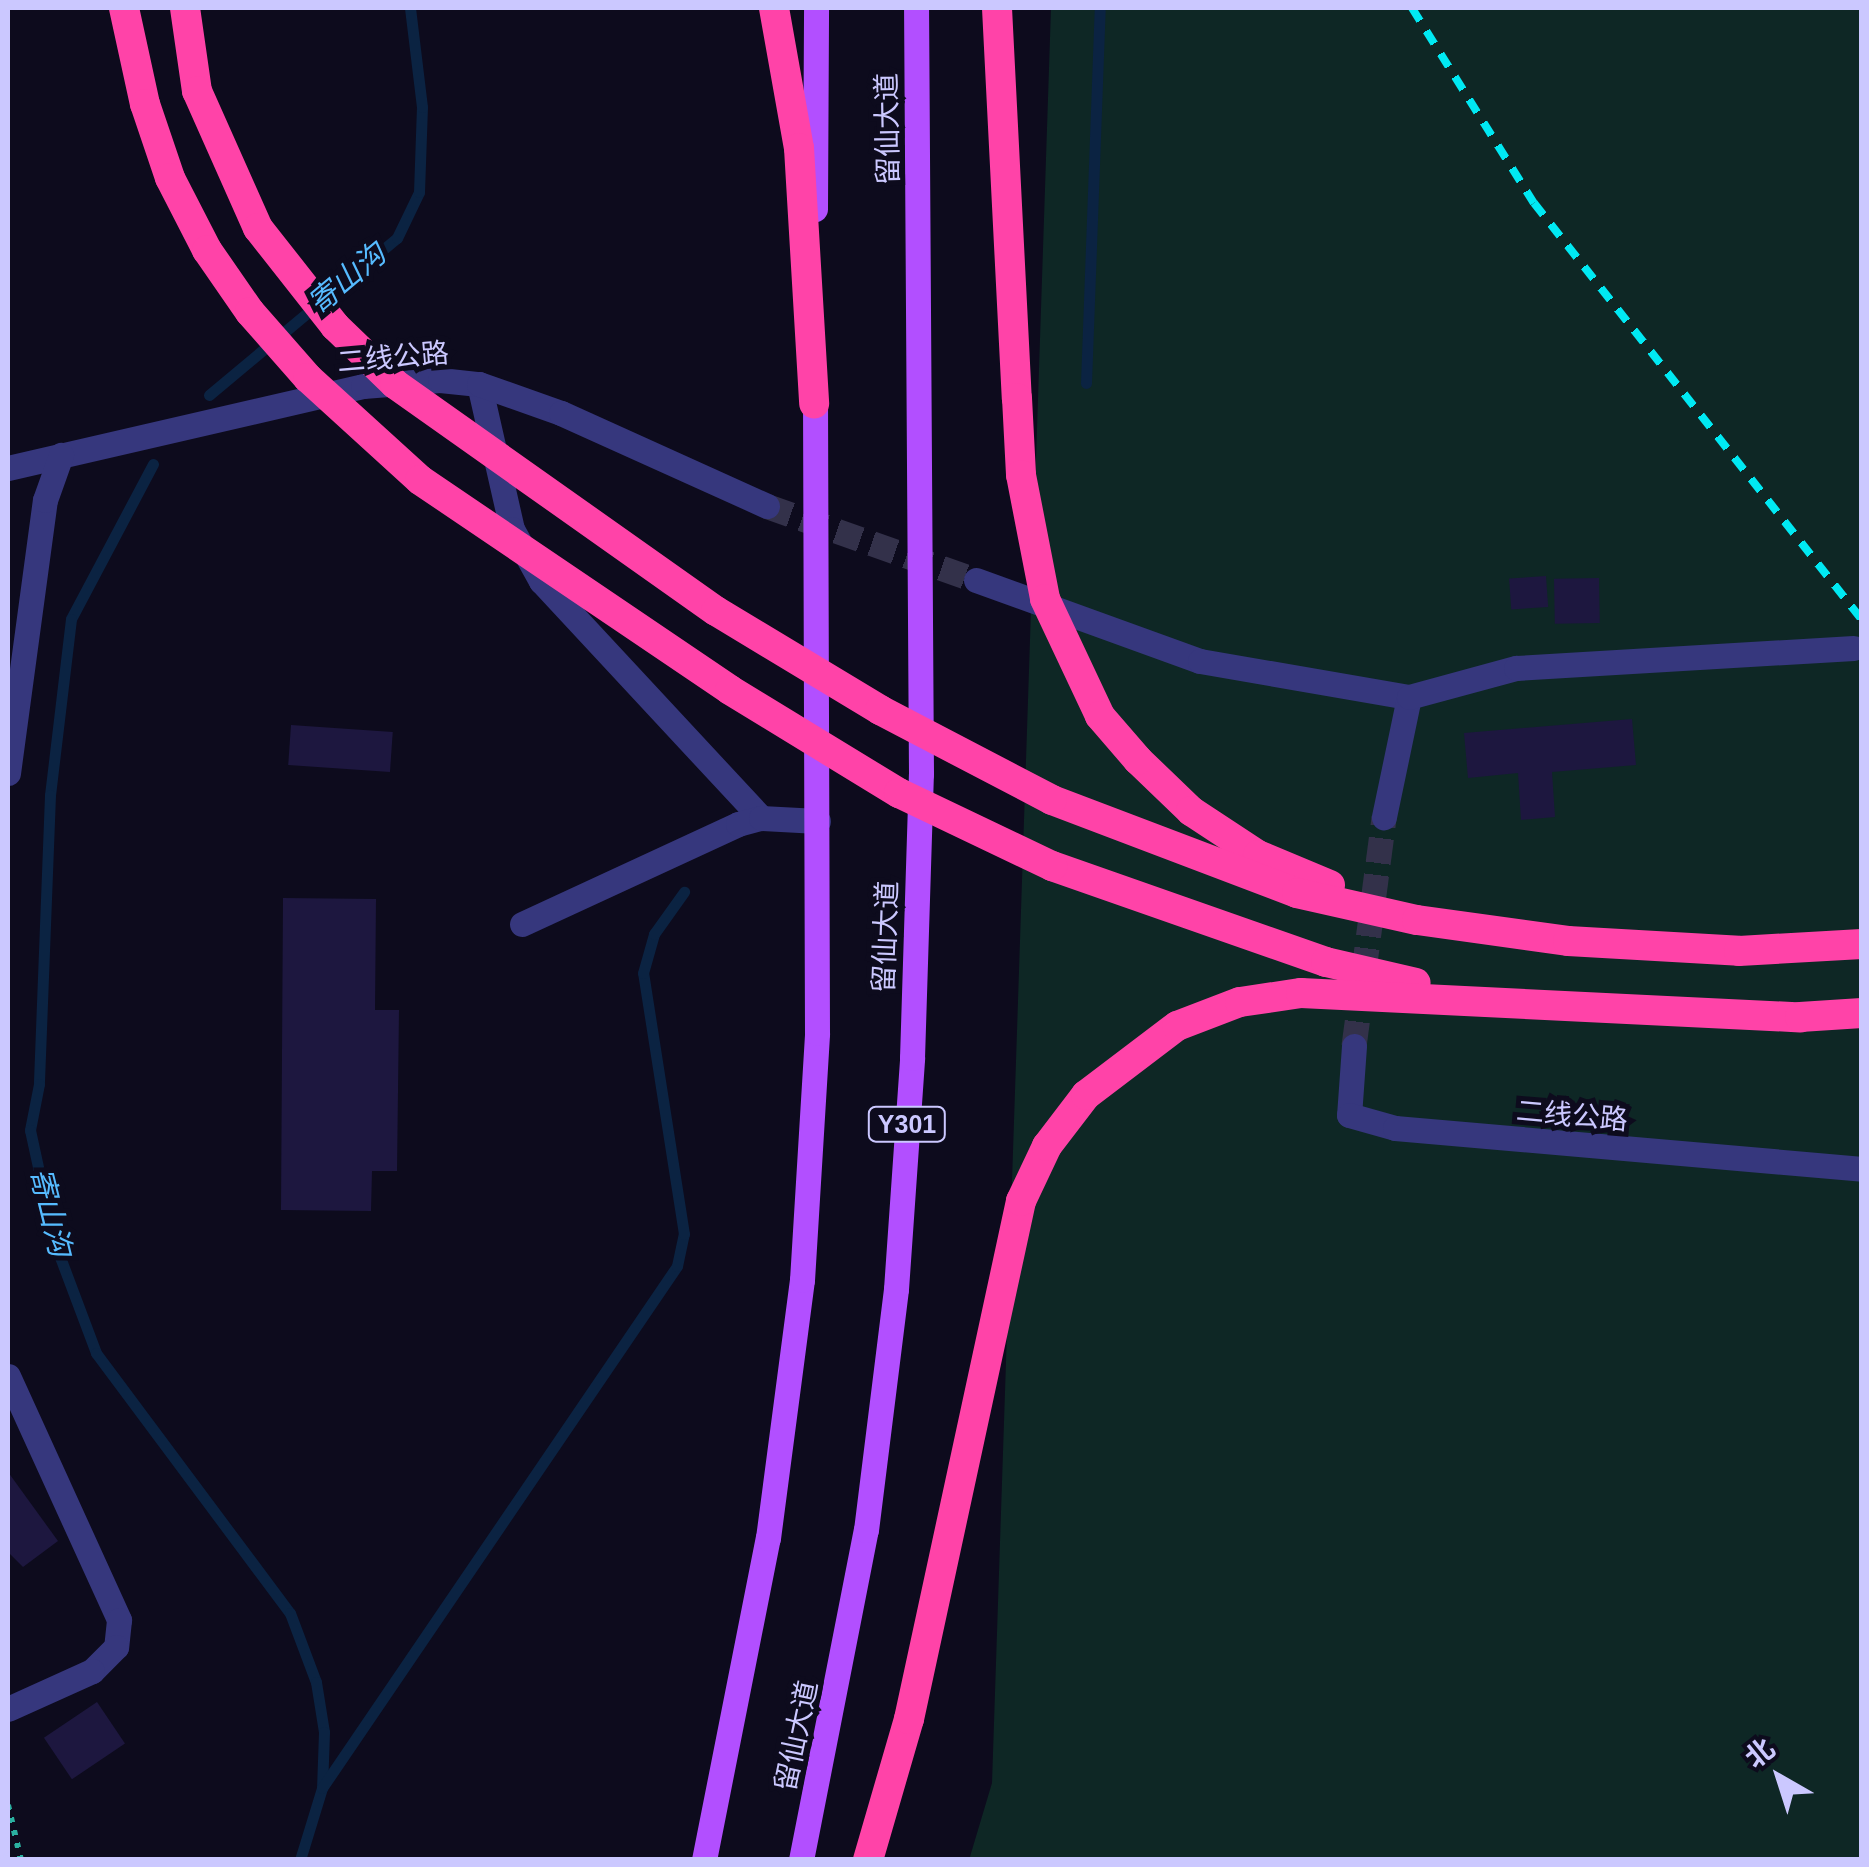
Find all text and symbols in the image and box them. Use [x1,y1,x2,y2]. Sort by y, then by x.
street label: 留仙大道 [870,73,906,185]
water label: 寄山沟 [301,236,393,322]
street label: 二线公路 [336,336,450,380]
street label: 留仙大道 [867,880,905,994]
street label: 二线公路 [1515,1094,1629,1138]
road number: Y301 [867,1104,947,1144]
water label: 寄山沟 [22,1164,78,1260]
street label: 留仙大道 [769,1678,825,1794]
north arrow [1729,1727,1829,1827]
text: 北 [1739,1732,1780,1774]

